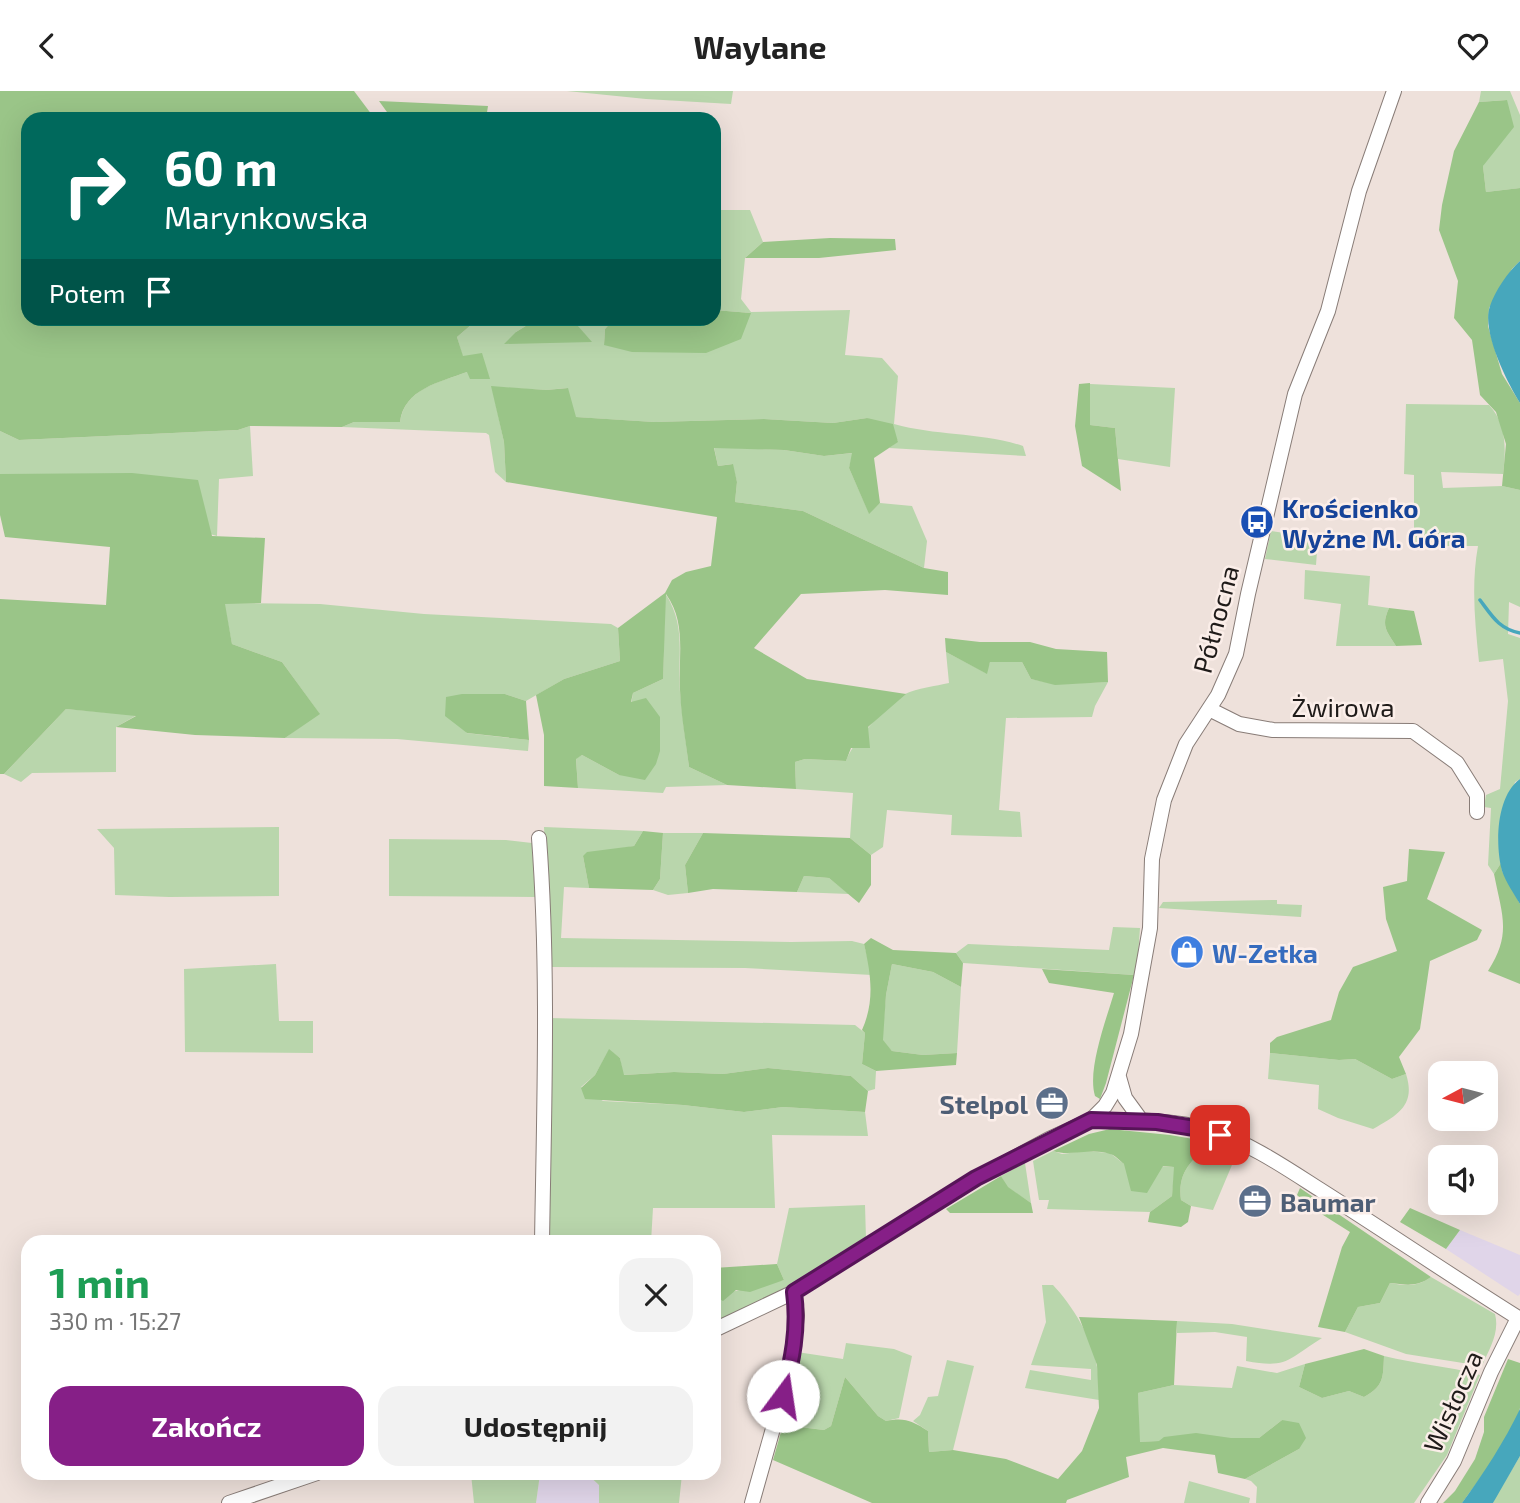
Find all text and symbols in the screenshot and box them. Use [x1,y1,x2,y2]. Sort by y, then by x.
icon: back [28,27,66,65]
text: Waylane [693,27,827,65]
icon: heart [1454,27,1492,65]
text: 60 m [164,137,278,196]
icon: right [49,140,140,231]
text: Marynkowska [164,197,368,235]
icon: arrive [140,273,178,311]
text: Potem [49,277,126,308]
place label: Krościenko Wyżne M. Góra [1282,492,1465,554]
bus stop icon: Krościenko Wyżne M. Góra [1238,503,1276,541]
street label: Północna [1186,562,1244,676]
street label: Żwirowa [1292,691,1394,722]
shop icon: W-Zetka [1168,933,1206,971]
place label: W-Zetka [1212,937,1318,968]
north arrow [1428,1061,1498,1131]
map controls [1428,1061,1498,1215]
office icon: Stelpol [1033,1084,1071,1122]
place label: Stelpol [940,1088,1028,1119]
pin [1190,1105,1250,1165]
icon: arrive [1201,1116,1239,1154]
button: sound [1428,1145,1498,1215]
office icon: Baumar [1236,1182,1274,1220]
place label: Baumar [1280,1186,1376,1217]
text: 1 min [49,1256,150,1306]
button: close [619,1258,693,1332]
text: 330 m · 15:27 [49,1307,181,1335]
street label: Wisłocza [1416,1345,1488,1457]
position arrow [746,1359,820,1433]
button: Zakończ [49,1386,364,1466]
button: Udostępnij [378,1386,693,1466]

